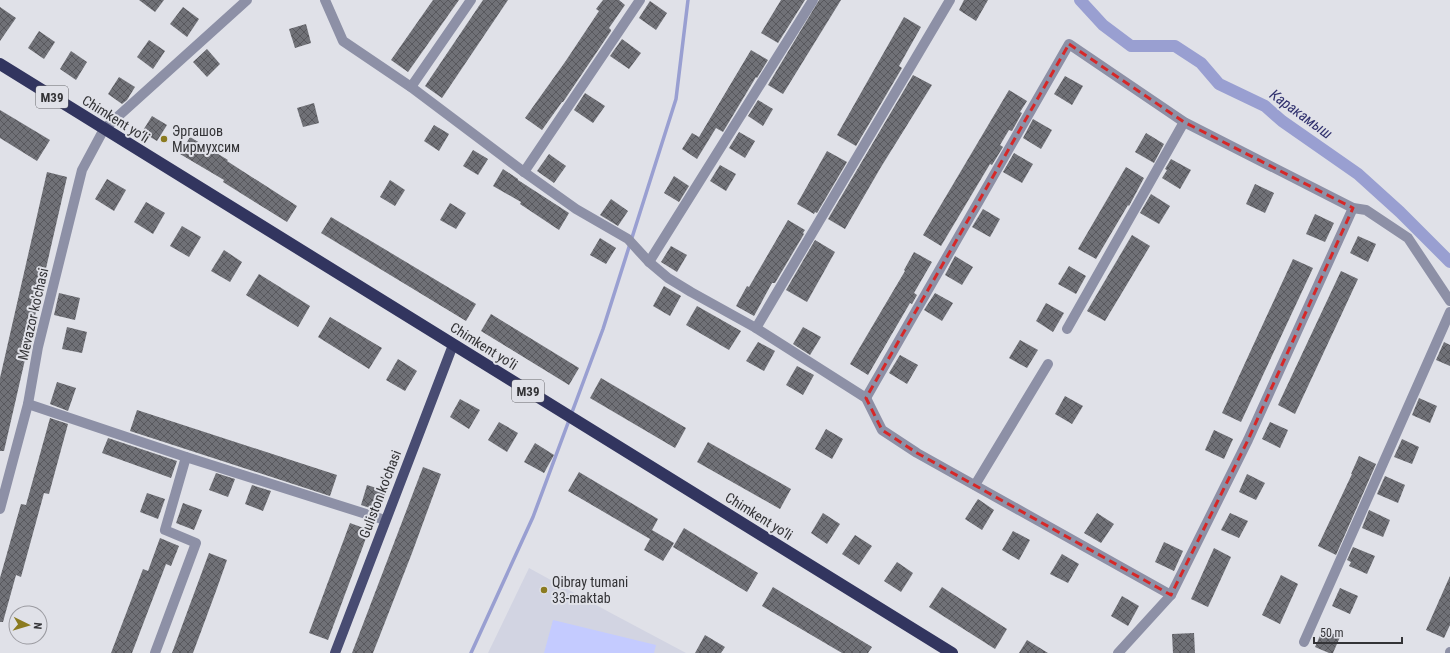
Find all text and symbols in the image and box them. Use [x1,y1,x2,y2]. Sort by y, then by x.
water label: Каракамыш [1266,85,1336,143]
road number: M39 [36,86,68,108]
street label: Chimkent yo‘li [79,92,153,146]
place label: Эргашов Мирмухсим [172,123,240,155]
marker: Эргашов Мирмухсим [159,134,169,144]
street label: Mevazor ko'chasi [15,266,51,362]
street label: Chimkent yo‘li [447,319,521,373]
road number: M39 [512,380,544,402]
street label: Guliston ko'chasi [356,448,404,540]
street label: Chimkent yo‘li [722,489,796,543]
place label: Qibray tumani 33-maktab [552,574,628,606]
marker: Qibray tumani 33-maktab [539,585,549,595]
north arrow [8,605,48,645]
scale bar [1314,619,1402,645]
text: N [31,622,44,630]
text: 50 m [1320,626,1344,640]

